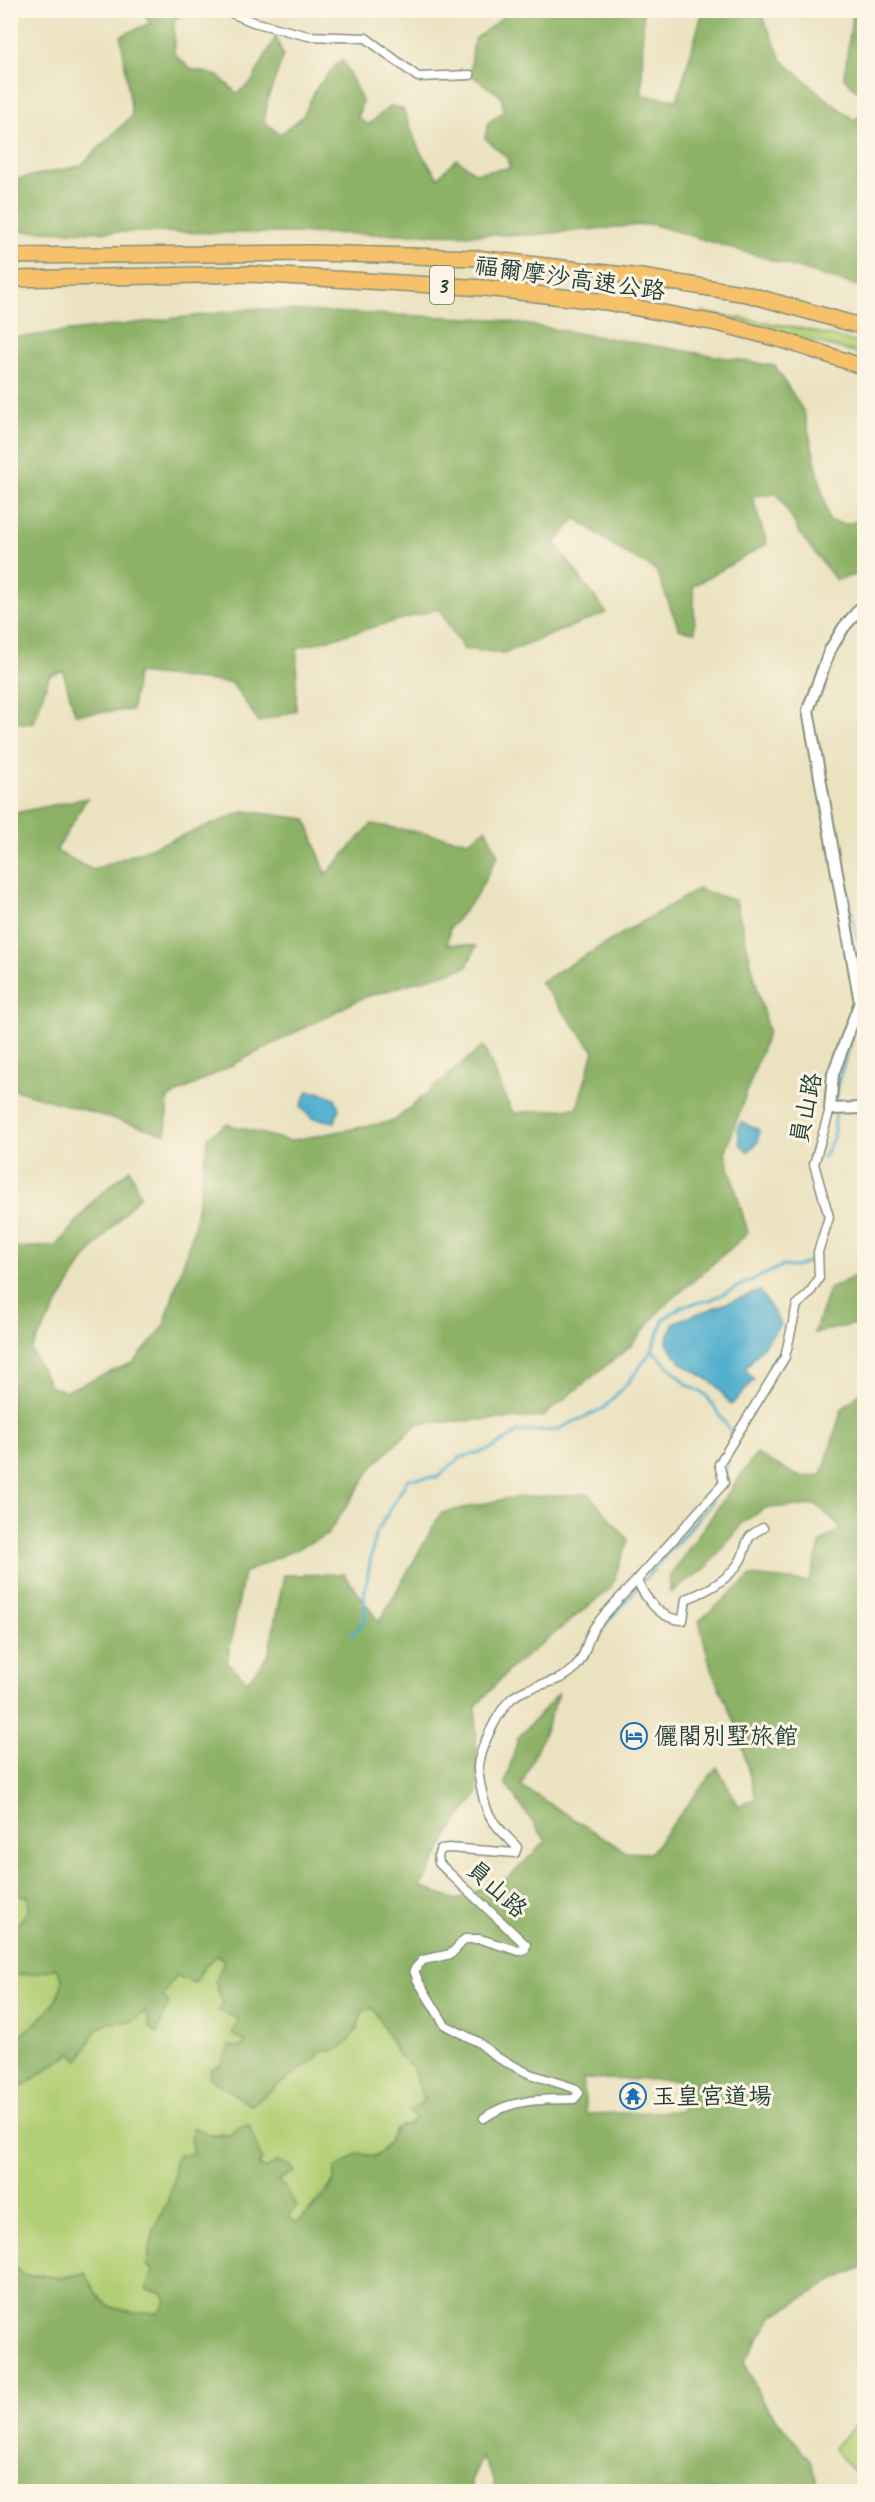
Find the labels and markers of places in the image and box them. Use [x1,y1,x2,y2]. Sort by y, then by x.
hotel icon: 儷閣別墅旅館 [619,1721,649,1751]
place label: 儷閣別墅旅館 [654,1721,798,1751]
temple icon: 玉皇宮道場 [618,2081,648,2111]
place label: 玉皇宮道場 [652,2081,772,2111]

